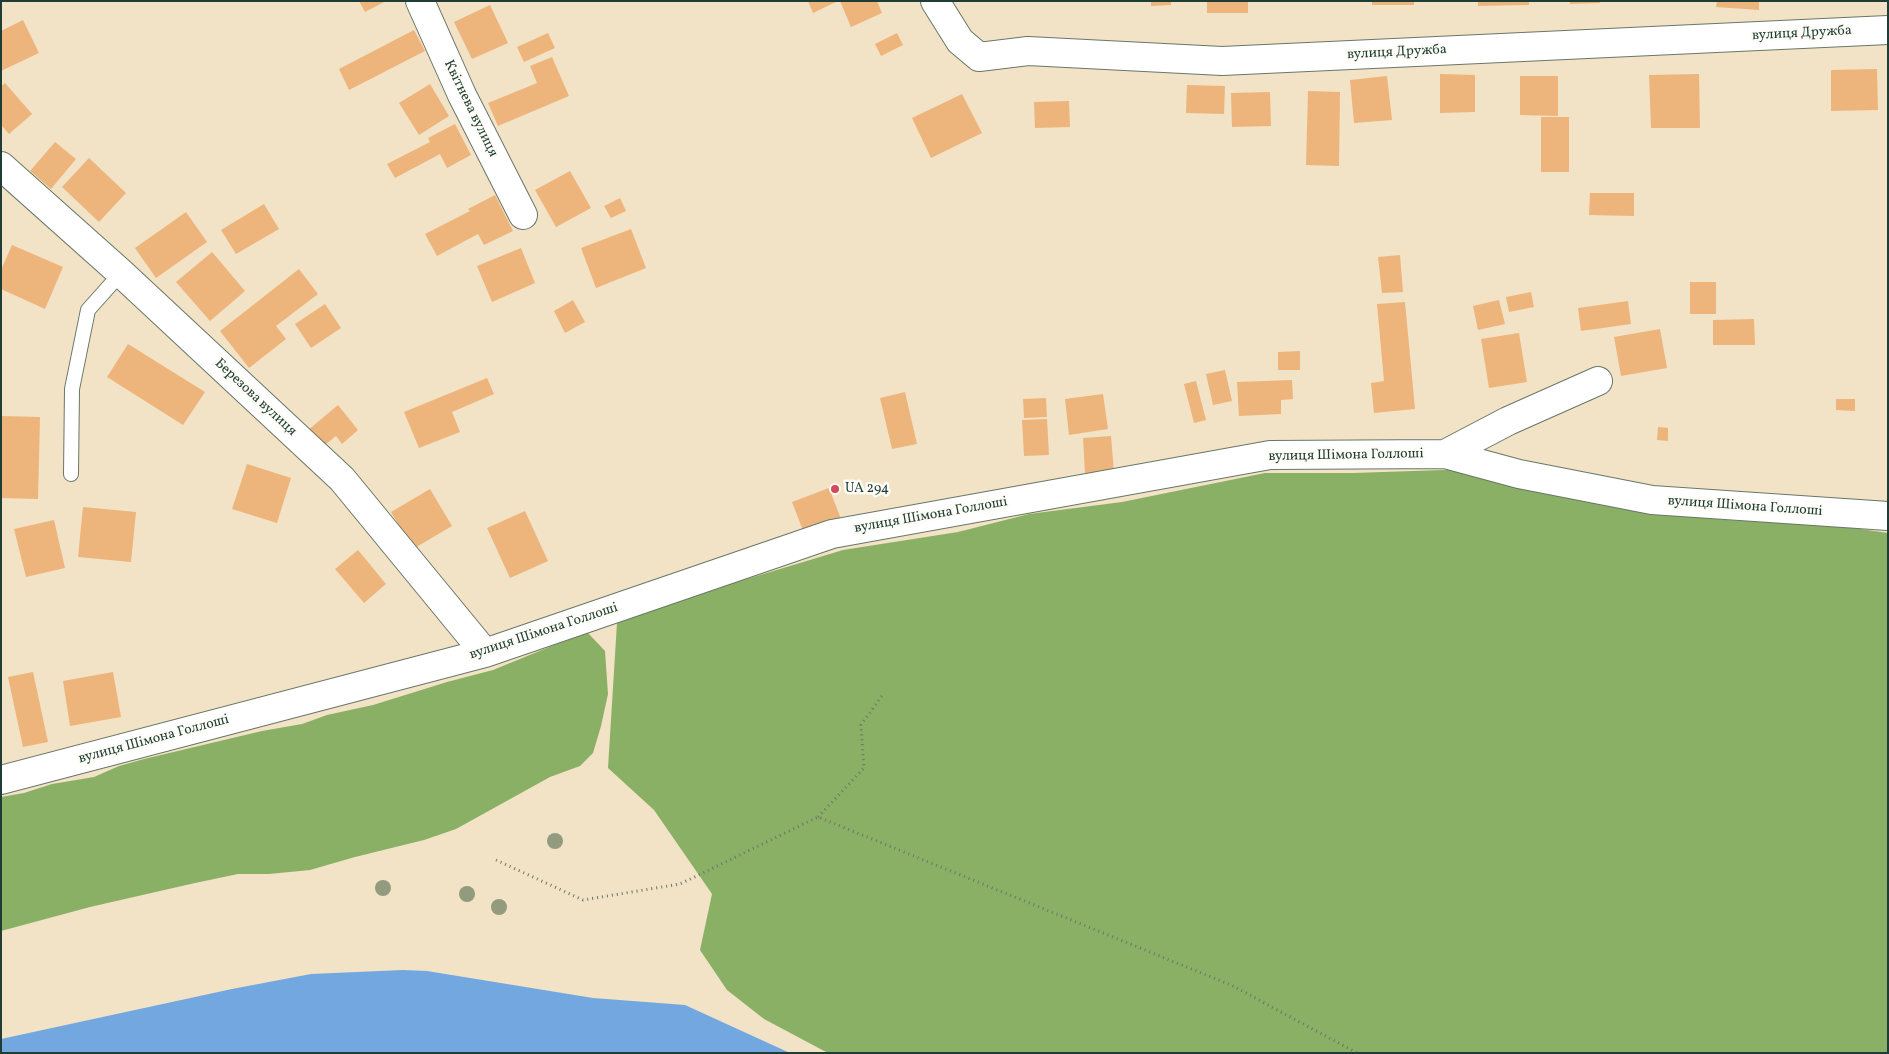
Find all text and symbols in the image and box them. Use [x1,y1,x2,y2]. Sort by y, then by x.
street label: вулиця Дружба [1752,23,1852,45]
street label: вулиця Дружба [1347,42,1447,64]
street label: Квітнева вулиця [439,58,501,160]
street label: Березова вулиця [210,356,300,440]
street label: вулиця Шімона Голлоші [1268,446,1424,466]
place label: UA 294 [845,481,889,497]
marker: UA 294 [829,483,841,495]
street label: вулиця Шімона Голлоші [1667,493,1823,521]
street label: вулиця Шімона Голлоші [853,494,1009,538]
street label: вулиця Шімона Голлоші [468,600,620,664]
street label: вулиця Шімона Голлоші [77,712,231,768]

